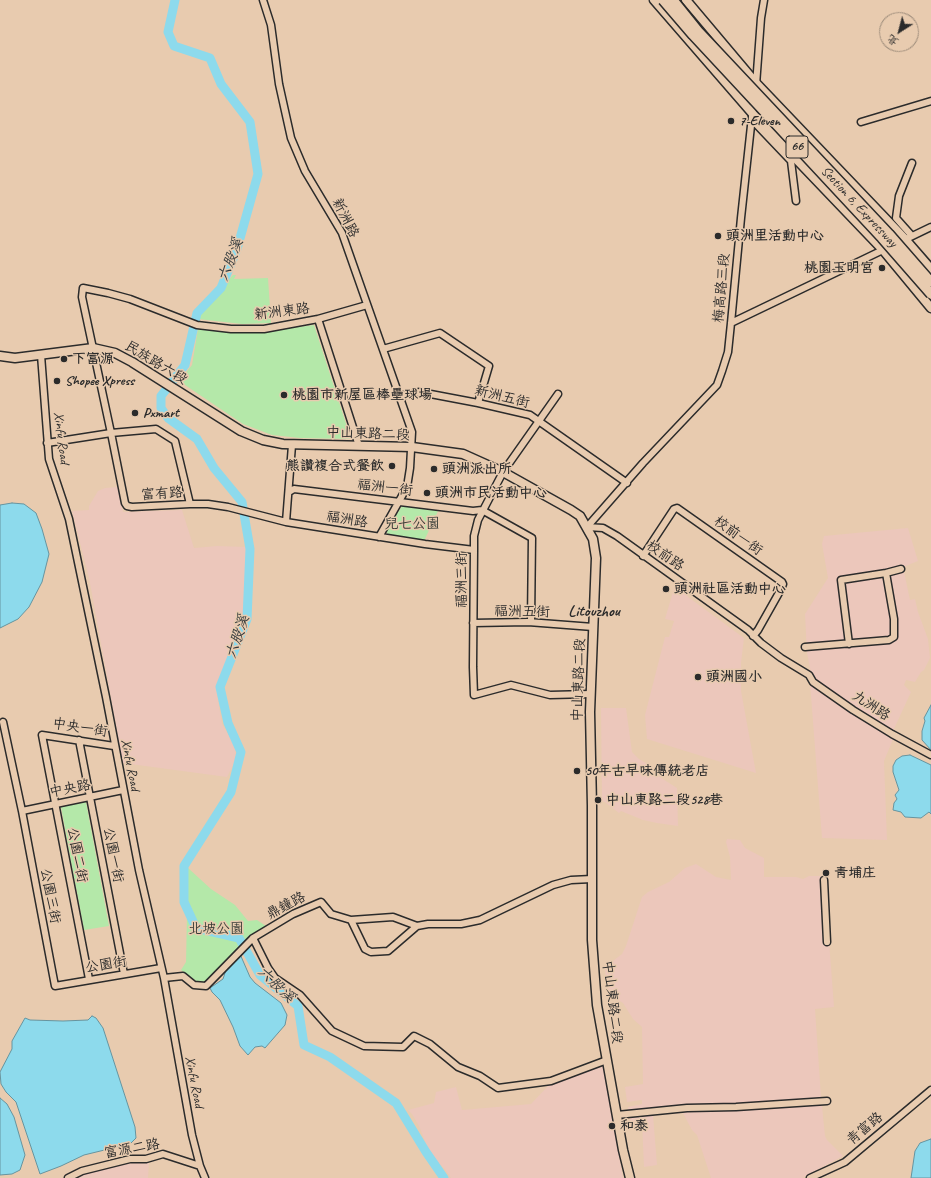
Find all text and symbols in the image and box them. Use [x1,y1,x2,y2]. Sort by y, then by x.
north arrow [879,12,919,52]
text: 北 [884,32,901,50]
place label: 7-Eleven [739,113,780,129]
marker: 7-Eleven [726,116,736,126]
road number: 66 [786,136,808,158]
street label: Section 6, Expressway [817,163,901,251]
street label: 新洲路 [328,195,362,241]
place label: 頭洲里活動中心 [726,228,824,244]
marker: 頭洲里活動中心 [713,231,723,241]
water label: 六股溪 [215,236,247,284]
street label: 梅高路三段 [711,252,733,324]
place label: 桃園玉明宮 [804,260,874,276]
marker: 桃園玉明宮 [877,263,887,273]
street label: 新洲東路 [253,300,311,324]
street label: 民族路六段 [122,338,190,388]
place label: 下富源 [72,351,114,367]
marker: 下富源 [59,354,69,364]
place label: Shopee Xpress [65,373,134,389]
marker: Shopee Xpress [52,376,62,386]
street label: 新洲五街 [473,382,531,412]
place label: 桃園市新屋區棒壘球場 [292,387,432,403]
marker: 桃園市新屋區棒壘球場 [279,390,289,400]
place label: Pxmart [143,405,179,421]
marker: Pxmart [130,408,140,418]
street label: Xinfu Road [49,411,73,465]
street label: 中山東路二段 [326,424,410,444]
place label: 熊讚複合式餐飲 [286,458,384,474]
marker: 熊讚複合式餐飲 [387,461,397,471]
place label: 頭洲派出所 [442,461,512,477]
marker: 頭洲派出所 [429,464,439,474]
street label: 福洲一街 [356,476,414,500]
street label: 富有路 [140,484,184,504]
place label: 頭洲市民活動中心 [435,485,547,501]
marker: 頭洲市民活動中心 [422,488,432,498]
street label: 福洲路 [325,508,369,532]
street label: 校前一街 [710,513,766,559]
park label: 兒七公園 [384,516,440,532]
street label: 校前路 [643,537,687,575]
street label: 福洲三街 [454,552,470,608]
place label: 頭洲社區活動中心 [674,581,786,597]
marker: 頭洲社區活動中心 [661,584,671,594]
district label: Litouzhou [568,602,620,622]
street label: 福洲五街 [494,603,550,621]
water label: 六股溪 [222,613,254,661]
street label: 中山東路二段 [569,638,589,722]
place label: 頭洲國小 [706,669,762,685]
marker: 頭洲國小 [693,672,703,682]
street label: 九洲路 [849,688,893,724]
street label: 中央一街 [51,715,109,741]
street label: Xinfu Road [117,738,143,792]
place label: 50年古早味傳統老店 [585,763,709,779]
marker: 50年古早味傳統老店 [572,766,582,776]
street label: 中央路 [48,777,92,801]
place label: 中山東路二段528巷 [606,792,723,808]
marker: 中山東路二段528巷 [593,795,603,805]
street label: 公園二街 [63,826,91,884]
street label: 公園一街 [99,826,127,884]
place label: 青埔庄 [834,865,876,881]
street label: 公園三街 [36,867,64,925]
marker: 青埔庄 [821,868,831,878]
street label: 鼎鐘路 [264,889,308,923]
park label: 北坡公園 [188,921,244,937]
street label: 公園街 [84,953,128,977]
street label: 中山東路二段 [599,959,625,1045]
water label: 六股溪 [253,963,299,1007]
street label: Xinfu Road [181,1055,207,1109]
street label: 青富路 [844,1109,886,1149]
place label: 和泰 [620,1118,648,1134]
marker: 和泰 [607,1121,617,1131]
street label: 富源二路 [103,1136,161,1162]

